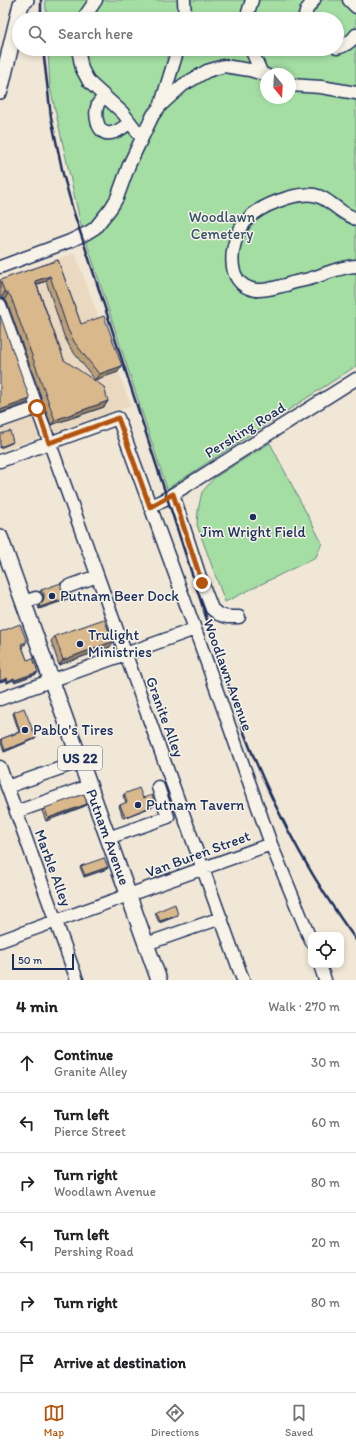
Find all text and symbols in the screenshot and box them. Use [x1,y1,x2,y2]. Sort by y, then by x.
search box [12,12,344,56]
icon: search [26,23,48,45]
text: Search here [58,25,133,43]
north arrow [260,68,296,104]
park label: Woodlawn Cemetery [189,208,256,243]
street label: Pershing Road [201,398,289,462]
route start [28,399,46,417]
marker: Jim Wright Field [248,512,258,522]
place label: Jim Wright Field [200,523,306,541]
route end [193,574,211,592]
place label: Putnam Beer Dock [60,587,179,605]
marker: Putnam Beer Dock [47,591,57,601]
street label: Woodlawn Avenue [199,617,257,733]
place label: Trulight Ministries [88,626,152,661]
marker: Trulight Ministries [75,639,85,649]
street label: Granite Alley [142,674,188,760]
place label: Pablo's Tires [33,721,114,739]
marker: Pablo's Tires [20,725,30,735]
road number: US 22 [58,746,102,770]
street label: Putnam Avenue [82,787,134,887]
place label: Putnam Tavern [146,796,245,814]
marker: Putnam Tavern [133,800,143,810]
street label: Marble Alley [31,827,75,909]
street label: Van Buren Street [143,827,253,881]
map controls [308,932,344,968]
button: locate [308,932,344,968]
scale bar [12,952,74,971]
text: 50 m [18,954,42,967]
text: 4 min [16,996,58,1016]
text: Walk · 270 m [268,999,340,1014]
text: Continue [54,1046,113,1064]
icon: ahead [16,1052,38,1074]
text: 30 m [311,1055,340,1070]
text: Granite Alley [54,1064,127,1079]
text: Turn left [54,1106,109,1124]
icon: left [16,1112,38,1134]
text: 60 m [311,1115,340,1130]
text: Pierce Street [54,1124,126,1139]
text: Turn right [54,1166,118,1184]
icon: right [16,1172,38,1194]
text: 80 m [311,1175,340,1190]
text: Woodlawn Avenue [54,1184,156,1199]
text: Turn left [54,1226,109,1244]
icon: left [16,1232,38,1254]
text: 20 m [311,1235,340,1250]
text: Pershing Road [54,1244,134,1259]
icon: right [16,1292,38,1314]
text: Turn right [54,1294,118,1312]
text: 80 m [311,1295,340,1310]
icon: arrive [16,1352,38,1374]
text: Arrive at destination [54,1354,186,1372]
tab: Map [43,1402,65,1439]
tab: Directions [151,1402,199,1439]
tab: Saved [285,1402,313,1439]

